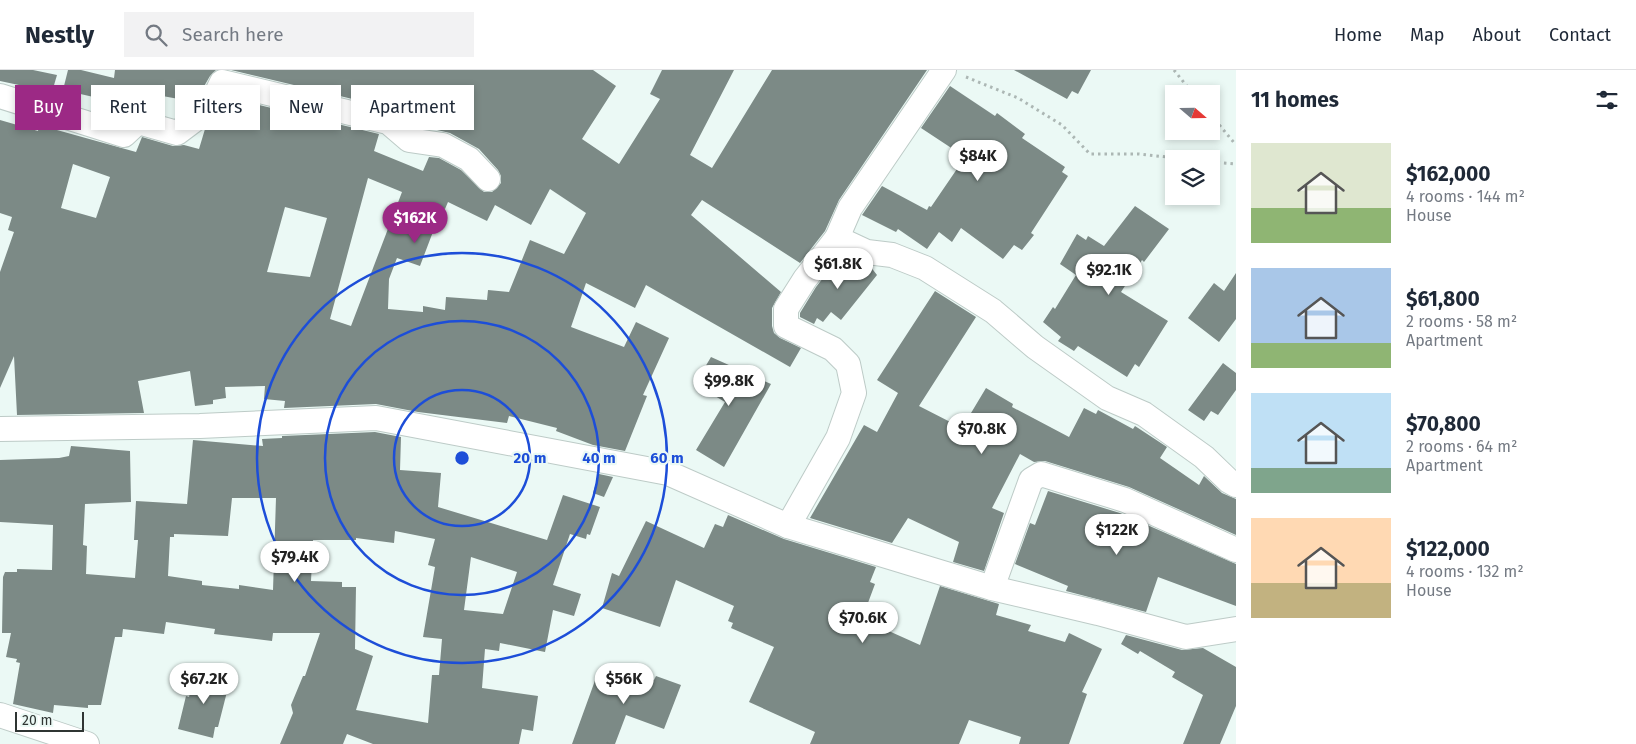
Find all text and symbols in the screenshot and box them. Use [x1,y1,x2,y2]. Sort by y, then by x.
search box [124,12,474,57]
text: Nestly [25,21,94,49]
icon: search [142,21,170,49]
text: Search here [182,23,284,46]
text: Home [1334,24,1382,46]
text: Map [1410,24,1444,46]
text: About [1472,24,1521,46]
text: Contact [1549,24,1611,46]
chip: Buy [15,85,81,130]
chip: Rent [91,85,165,130]
chip: Filters [175,85,260,130]
chip: New [270,85,341,130]
chip: Apartment [351,85,474,130]
north arrow [1165,85,1220,140]
map controls [1165,85,1220,205]
icon: filters [1593,86,1621,114]
text: 11 homes [1251,87,1339,113]
pin: $84K [948,140,1008,182]
text: $84K [959,146,997,165]
button: layers [1165,150,1220,205]
text: $162,000 [1406,161,1491,187]
icon: home [1291,163,1351,223]
text: 4 rooms · 144 m² [1406,187,1525,206]
pin: $162K [380,202,450,244]
text: House [1406,206,1452,225]
text: $162K [394,208,436,227]
pin: $61.8K [797,248,879,290]
text: $61.8K [814,254,862,273]
pin: $92.1K [1068,254,1150,296]
text: $92.1K [1086,260,1132,279]
text: $61,800 [1406,286,1480,312]
icon: home [1291,288,1351,348]
text: 2 rooms · 58 m² [1406,312,1517,331]
text: Apartment [1406,331,1483,350]
pin: $99.8K [688,364,770,407]
text: $99.8K [704,371,754,390]
text: $70,800 [1406,411,1481,437]
pin: $70.8K [941,412,1023,455]
icon: home [1291,413,1351,473]
text: $70.8K [958,419,1006,438]
text: 2 rooms · 64 m² [1406,437,1517,456]
centre of rings [453,449,471,467]
text: 20 m [514,449,546,467]
text: 40 m [582,449,616,467]
text: 60 m [650,449,684,467]
text: Apartment [1406,456,1483,475]
pin: $122K [1082,514,1152,556]
text: $122K [1096,520,1138,539]
text: $122,000 [1406,536,1490,562]
icon: home [1291,538,1351,598]
pin: $79.4K [254,540,336,583]
text: $79.4K [271,547,319,566]
text: 4 rooms · 132 m² [1406,562,1524,581]
text: House [1406,581,1452,600]
pin: $70.6K [822,602,904,644]
text: $70.6K [839,608,887,627]
pin: $67.2K [163,662,245,705]
pin: $56K [594,662,654,705]
text: $67.2K [180,669,228,688]
text: $56K [606,669,642,688]
scale bar [15,709,84,732]
text: 20 m [22,712,52,729]

